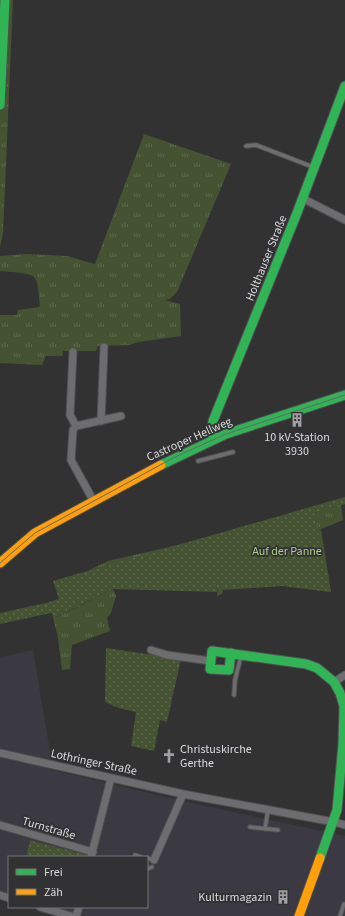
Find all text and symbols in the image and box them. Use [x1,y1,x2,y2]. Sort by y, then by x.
street label: Holthauser Straße [242,213,291,304]
building icon: 10 kV-Station 3930 [289,412,305,428]
street label: Castroper Hellweg [144,413,235,466]
place label: 10 kV-Station 3930 [264,429,330,460]
park label: Auf der Panne [252,543,322,560]
place label: Christuskirche Gerthe [180,741,252,772]
street label: Lothringer Straße [49,745,139,780]
church icon: Christuskirche Gerthe [161,748,177,764]
street label: Turnstraße [20,813,78,844]
legend [8,856,148,908]
text: Frei [44,864,63,881]
text: Zäh [44,884,63,901]
place label: Kulturmagazin [198,889,272,906]
building icon: Kulturmagazin [275,889,291,905]

